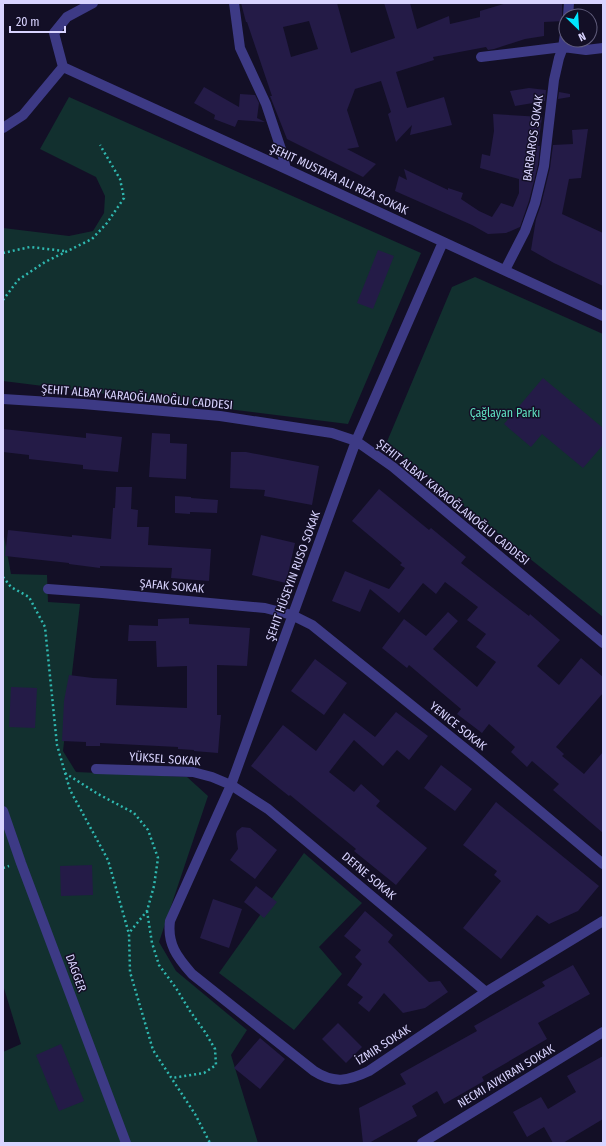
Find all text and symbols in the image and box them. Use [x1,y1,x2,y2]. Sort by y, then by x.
scale bar [10,8,65,34]
north arrow [558,8,598,48]
text: 20 m [16,15,40,29]
text: N [576,29,588,44]
street label: BARBAROS SOKAK [520,93,546,182]
street label: ŞEHIT MUSTAFA ALI RIZA SOKAK [268,141,411,218]
street label: ŞEHIT ALBAY KARAOĞLANOĞLU CADDESI [41,381,233,412]
park label: Çağlayan Parkı [470,406,540,420]
street label: ŞEHIT ALBAY KARAOĞLANOĞLU CADDESI [374,435,533,568]
street label: ŞEHIT HÜSEYIN RUSO SOKAK [261,508,323,643]
street label: ŞAFAK SOKAK [139,576,206,596]
street label: YENICE SOKAK [427,699,490,754]
street label: YÜKSEL SOKAK [129,748,202,769]
street label: DEFNE SOKAK [339,849,399,903]
street label: DAGGER [63,952,89,994]
street label: İZMIR SOKAK [353,1021,413,1068]
street label: NECMI AVKIRAN SOKAK [455,1041,558,1110]

